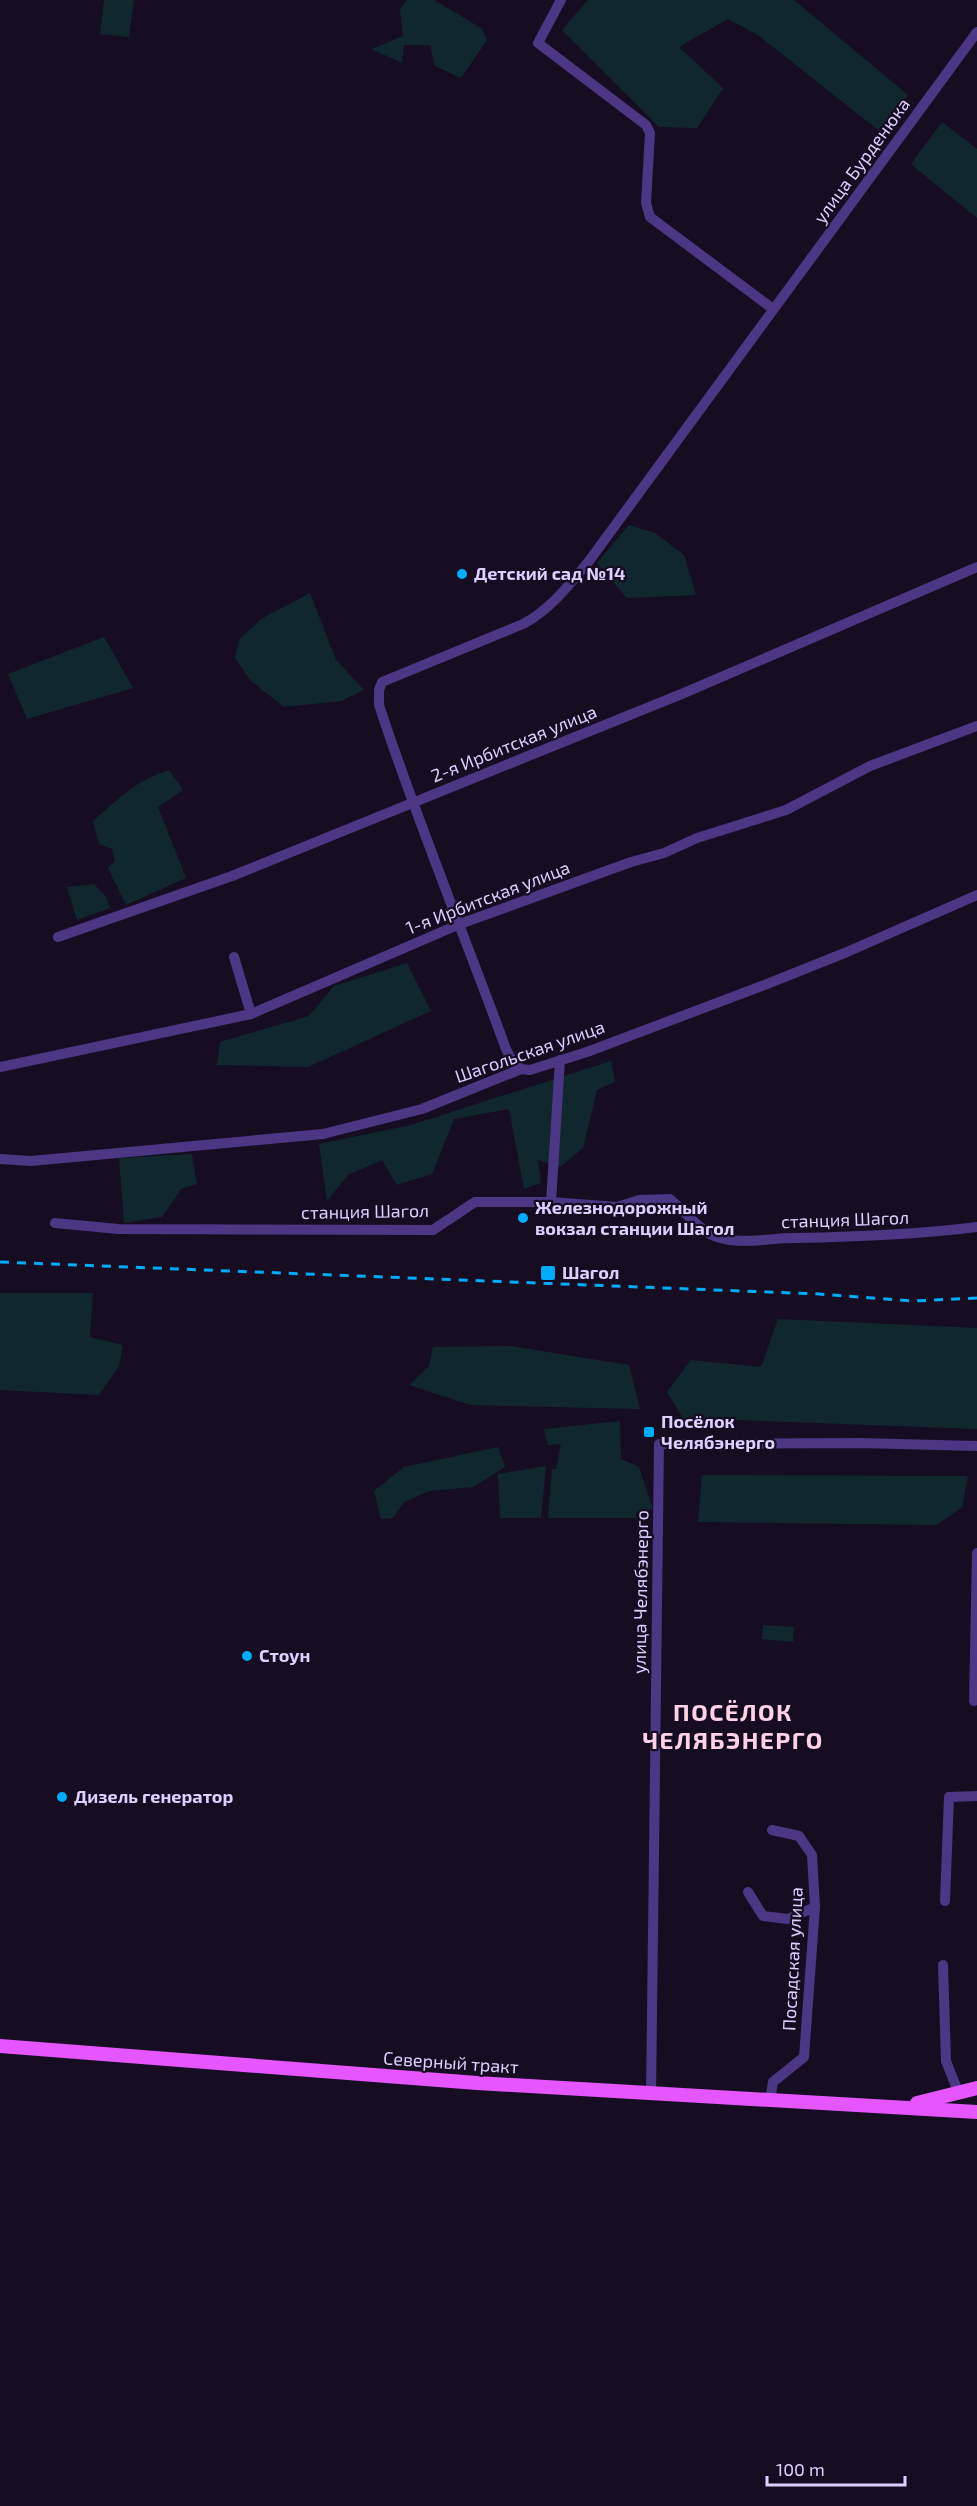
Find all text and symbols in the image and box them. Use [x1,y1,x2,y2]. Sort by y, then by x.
street label: улица Бурденюка [808,93,914,227]
place label: Детский сад №14 [474,562,626,584]
marker: Детский сад №14 [455,567,469,581]
street label: 2-я Ирбитская улица [427,700,600,786]
street label: 1-я Ирбитская улица [402,856,573,939]
street label: Шагольская улица [452,1015,607,1087]
place label: Железнодорожный вокзал станции Шагол [535,1196,734,1239]
street label: станция Шагол [301,1199,429,1223]
street label: станция Шагол [781,1206,909,1232]
marker: Железнодорожный вокзал станции Шагол [516,1211,530,1225]
place label: Шагол [562,1261,619,1283]
marker: Шагол [539,1264,557,1282]
place label: Посёлок Челябэнерго [661,1410,775,1453]
marker: Посёлок Челябэнерго [642,1425,656,1439]
street label: улица Челябэнерго [628,1510,652,1674]
place label: Стоун [259,1644,310,1666]
marker: Стоун [240,1649,254,1663]
district label: ПОСЁЛОК ЧЕЛЯБЭНЕРГО [642,1697,824,1754]
place label: Дизель генератор [74,1785,233,1807]
marker: Дизель генератор [55,1790,69,1804]
street label: Посадская улица [777,1886,807,2031]
street label: Северный тракт [383,2046,520,2078]
scale bar [767,2449,905,2487]
text: 100 m [776,2458,825,2480]

